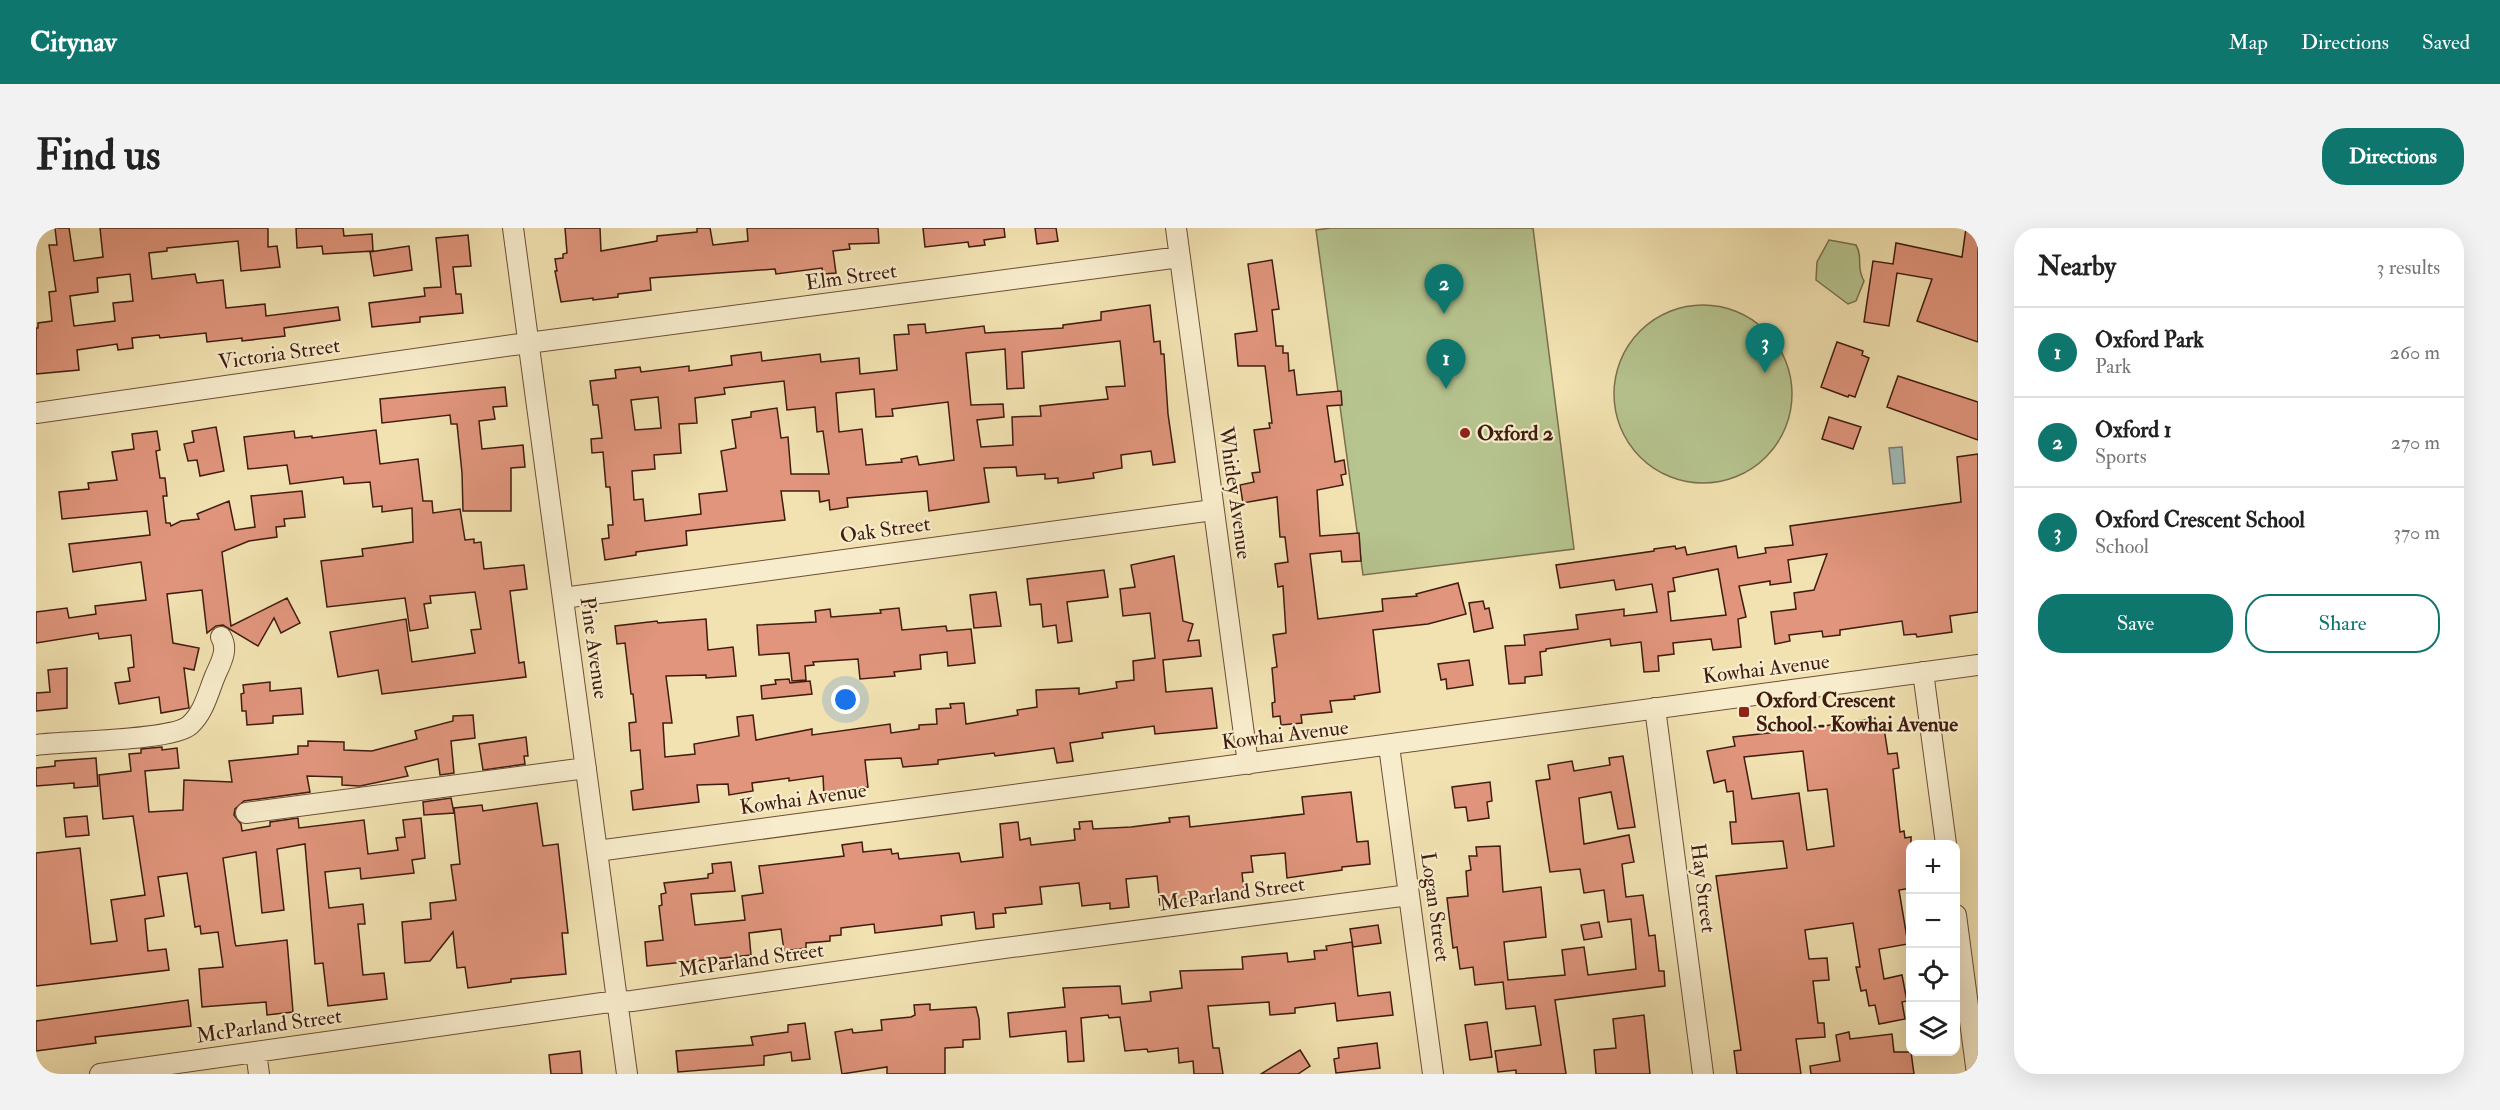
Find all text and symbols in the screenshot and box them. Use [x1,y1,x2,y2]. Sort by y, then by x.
text: Citynav [30,25,117,60]
text: Map [2228,29,2268,56]
text: Directions [2301,29,2389,56]
text: Saved [2422,29,2470,56]
button: Directions [2322,128,2464,185]
text: Find us [36,130,160,182]
text: Nearby [2038,251,2116,283]
text: 3 results [2377,255,2440,280]
street label: Elm Street [804,257,899,297]
pin: 2 [1424,264,1464,314]
pin: 3 [1746,324,1784,373]
text: Oxford Park [2095,326,2204,354]
street label: Victoria Street [216,332,342,376]
pin: 1 [1426,340,1466,389]
text: 1 [2054,340,2061,365]
text: 260 m [2390,340,2440,365]
text: Park [2095,354,2131,379]
text: Oxford 1 [2095,416,2172,444]
place label: Oxford 2 [1477,420,1554,447]
street label: Whitley Avenue [1212,424,1258,561]
marker: Oxford 2 [1458,426,1472,440]
text: 2 [2052,430,2063,455]
text: 270 m [2391,430,2440,455]
text: Sports [2095,444,2147,469]
text: Oxford Crescent School [2095,506,2305,534]
street label: Oak Street [838,510,932,550]
text: 3 [2054,520,2061,545]
text: 370 m [2393,520,2440,545]
text: School [2095,534,2149,559]
button: Save [2038,594,2233,653]
button: Share [2245,594,2440,653]
street label: Pine Avenue [573,595,615,701]
street label: Kowhai Avenue [1701,648,1831,690]
your location [831,685,860,714]
place label: Oxford Crescent School - Kowhai Avenue [1756,687,1958,738]
marker: Oxford Crescent School - Kowhai Avenue [1737,705,1751,719]
street label: Kowhai Avenue [1220,714,1350,756]
street label: Kowhai Avenue [738,777,868,821]
map controls [1906,840,1960,1056]
button: + [1906,840,1960,894]
street label: Hay Street [1684,842,1722,934]
street label: Logan Street [1414,851,1456,964]
street label: McParland Street [1158,870,1307,918]
button: − [1906,894,1960,948]
street label: McParland Street [677,936,826,984]
button: locate [1906,948,1960,1002]
street label: McParland Street [195,1002,344,1050]
button: layers [1906,1002,1960,1056]

